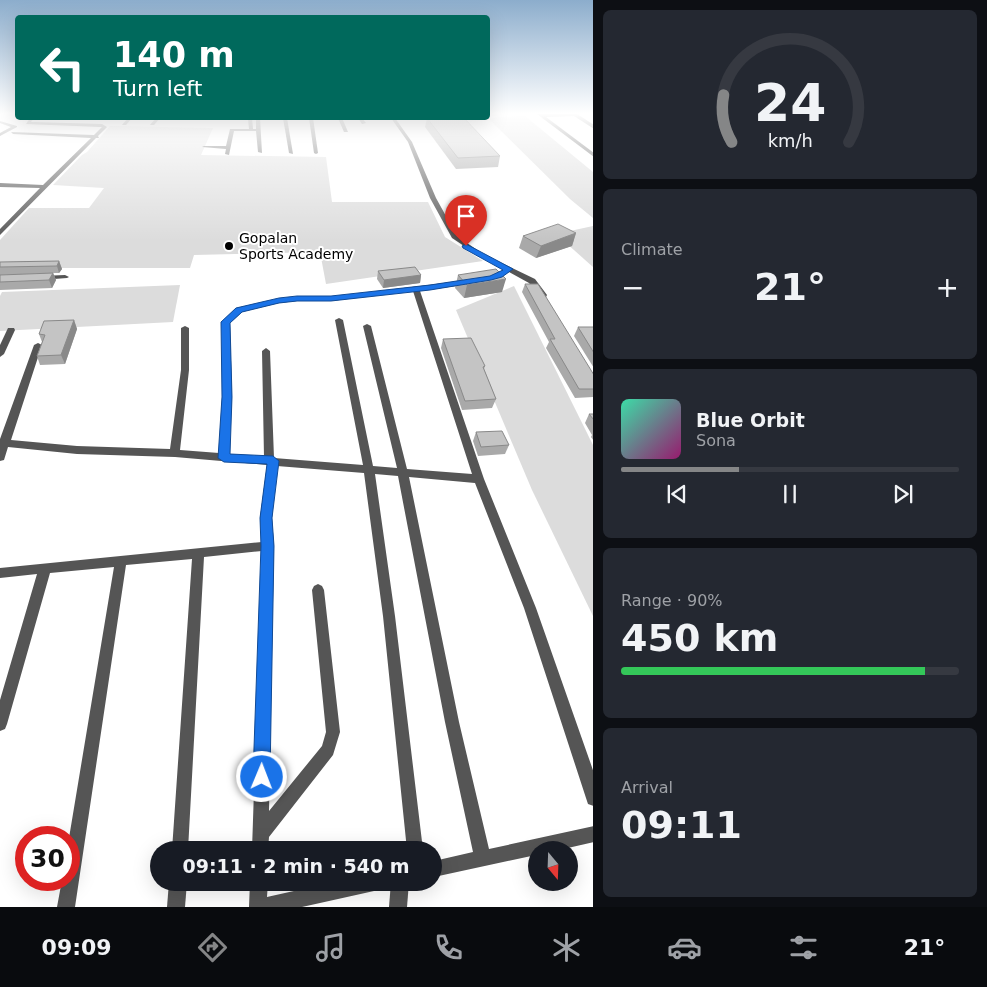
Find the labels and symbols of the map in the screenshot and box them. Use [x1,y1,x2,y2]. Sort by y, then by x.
pin [445,195,487,246]
place label: Gopalan Sports Academy [239,230,353,262]
marker: Gopalan Sports Academy [223,240,235,252]
position arrow [235,750,287,802]
speed limit sign: 30 [15,826,80,891]
north arrow [528,841,578,891]

